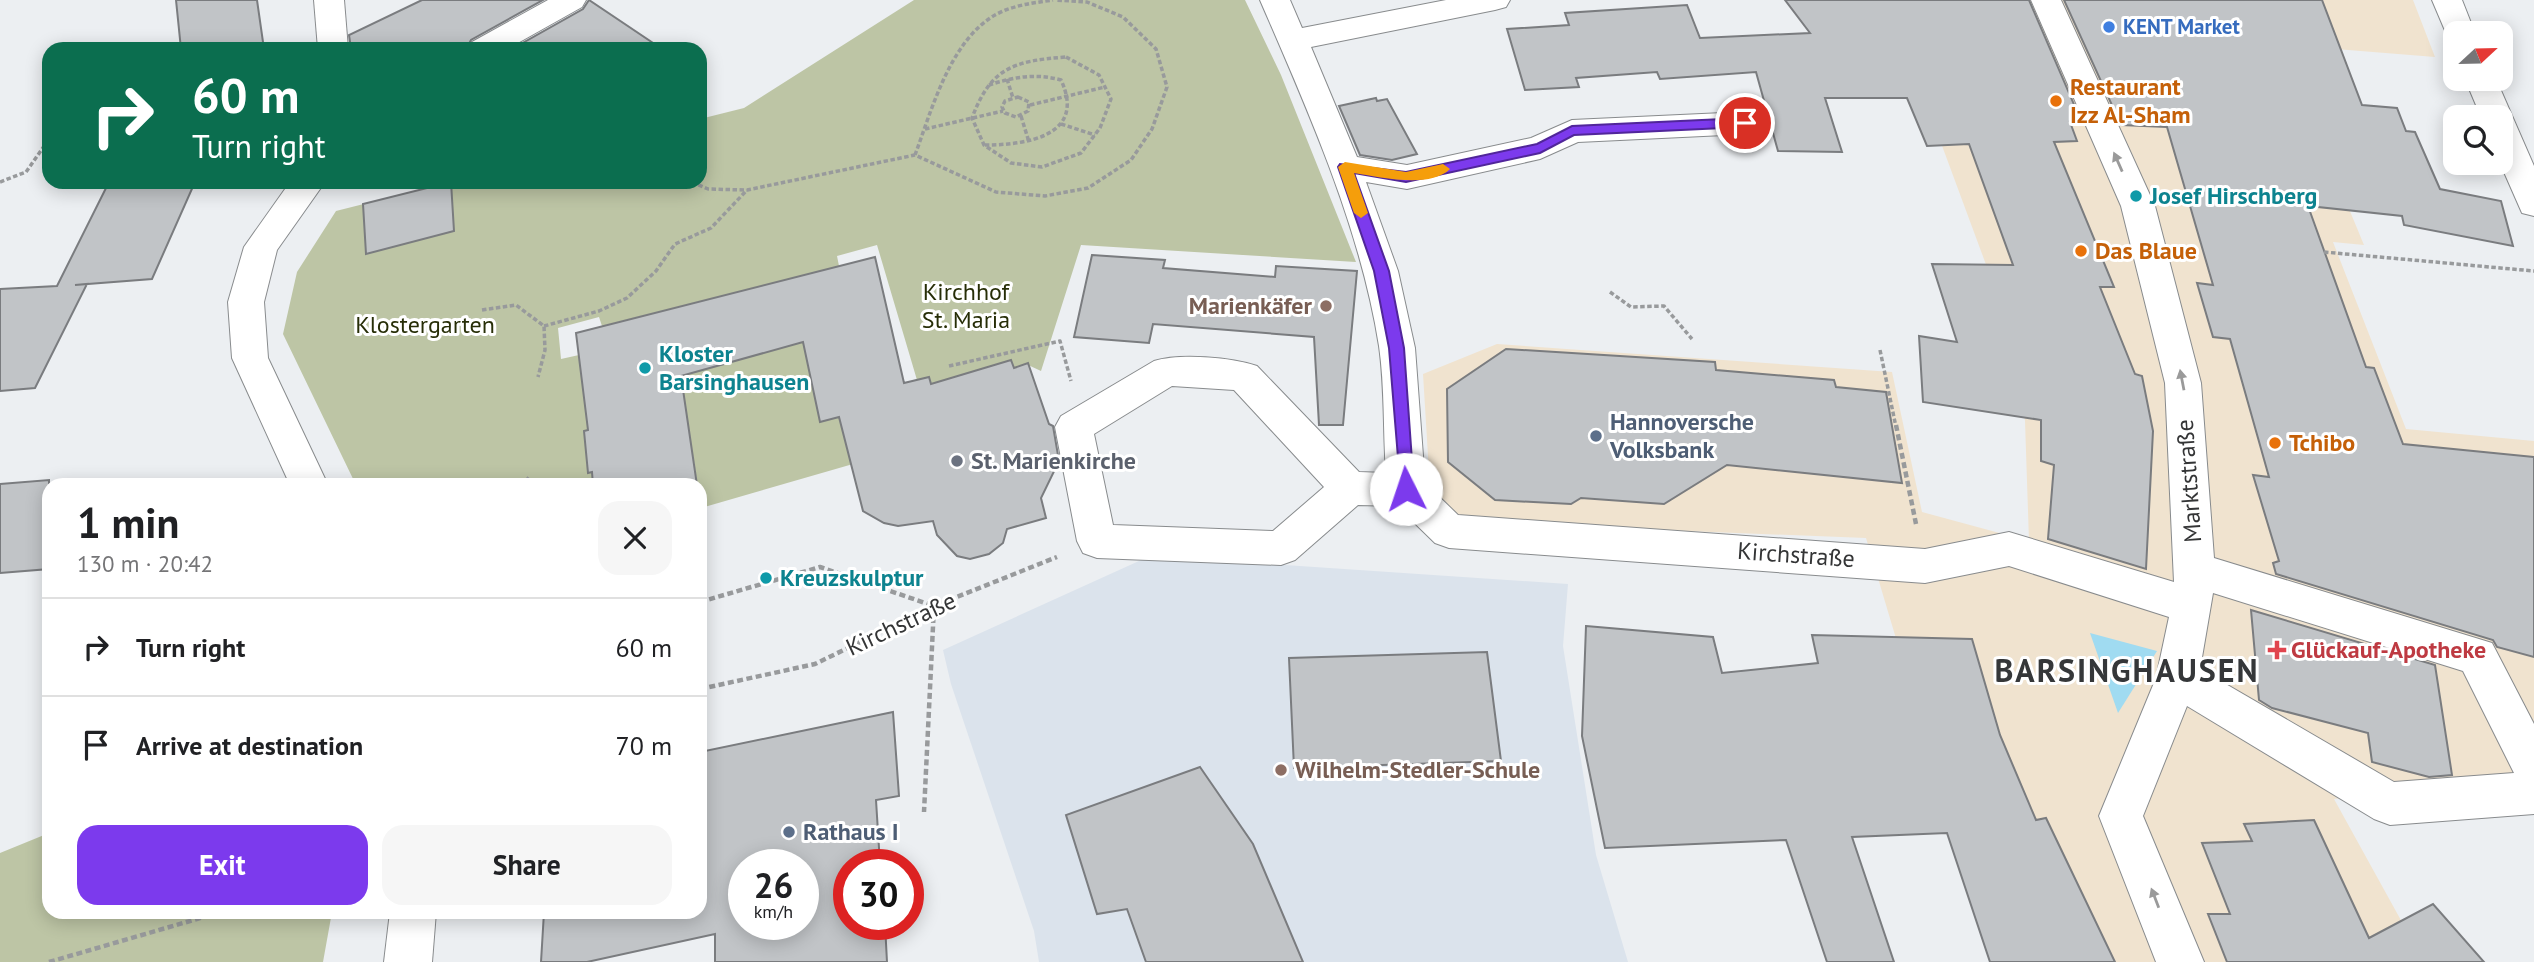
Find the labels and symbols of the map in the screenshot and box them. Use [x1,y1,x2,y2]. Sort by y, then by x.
place label: KENT Market [2123,13,2240,40]
marker: KENT Market [2101,19,2117,35]
north arrow [2443,21,2513,91]
place label: Restaurant Izz Al-Sham [2070,71,2190,130]
pin [1715,93,1775,153]
marker: Restaurant Izz Al-Sham [2048,93,2064,109]
one-way arrow [2112,152,2124,172]
place label: Josef Hirschberg [2149,180,2317,211]
marker: Josef Hirschberg [2128,188,2144,204]
place label: Das Blaue [2095,235,2197,266]
marker: Das Blaue [2073,243,2089,259]
park label: Kirchhof St. Maria [922,276,1011,335]
place label: Marienkäfer [1189,290,1313,321]
marker: Marienkäfer [1318,298,1334,314]
park label: Klostergarten [355,309,495,340]
place label: Kloster Barsinghausen [659,338,809,397]
marker: Kloster Barsinghausen [637,360,653,376]
one-way arrow [2176,369,2187,391]
place label: Hannoversche Volksbank [1609,406,1754,465]
street label: Marktstraße [2169,418,2208,544]
place label: Tchibo [2289,427,2355,458]
marker: Hannoversche Volksbank [1588,428,1604,444]
marker: Tchibo [2267,435,2283,451]
place label: St. Marienkirche [971,445,1136,476]
position arrow [1369,452,1443,526]
marker: St. Marienkirche [949,453,965,469]
street label: Kirchstraße [1736,535,1856,574]
place label: Kreuzskulptur [780,562,924,593]
marker: Kreuzskulptur [758,570,774,586]
street label: Kirchstraße [841,585,961,663]
place label: Glückauf-Apotheke [2291,634,2486,665]
marker: Glückauf-Apotheke [2269,642,2285,658]
district label: BARSINGHAUSEN [1994,649,2260,691]
place label: Wilhelm-Stedler-Schule [1295,754,1540,785]
marker: Wilhelm-Stedler-Schule [1273,762,1289,778]
place label: Rathaus I [803,816,899,847]
marker: Rathaus I [781,824,797,840]
speed limit sign: 30 [833,849,924,940]
one-way arrow [2150,888,2161,909]

